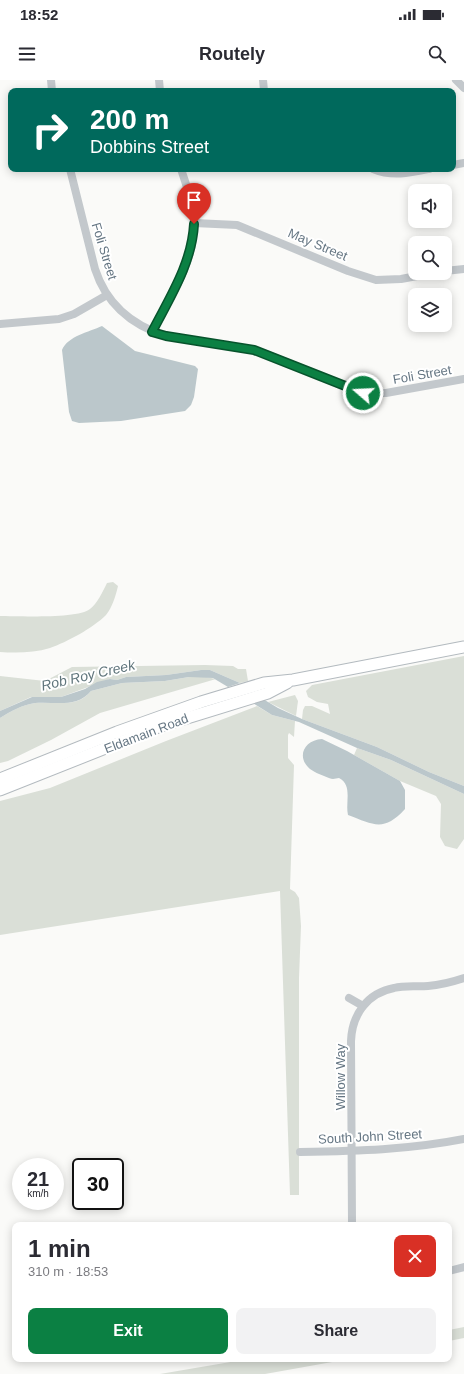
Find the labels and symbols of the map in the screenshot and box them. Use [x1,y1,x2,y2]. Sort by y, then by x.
pin [177,183,211,224]
street label: Foli Street [89,221,120,282]
street label: May Street [286,225,350,264]
street label: Foli Street [392,362,453,387]
position arrow [342,372,384,414]
water label: Rob Roy Creek [40,656,137,694]
street label: Eldamain Road [102,711,190,756]
street label: Willow Way [333,1043,348,1110]
street label: South John Street [318,1126,423,1147]
speed limit sign: 30 [72,1158,124,1210]

